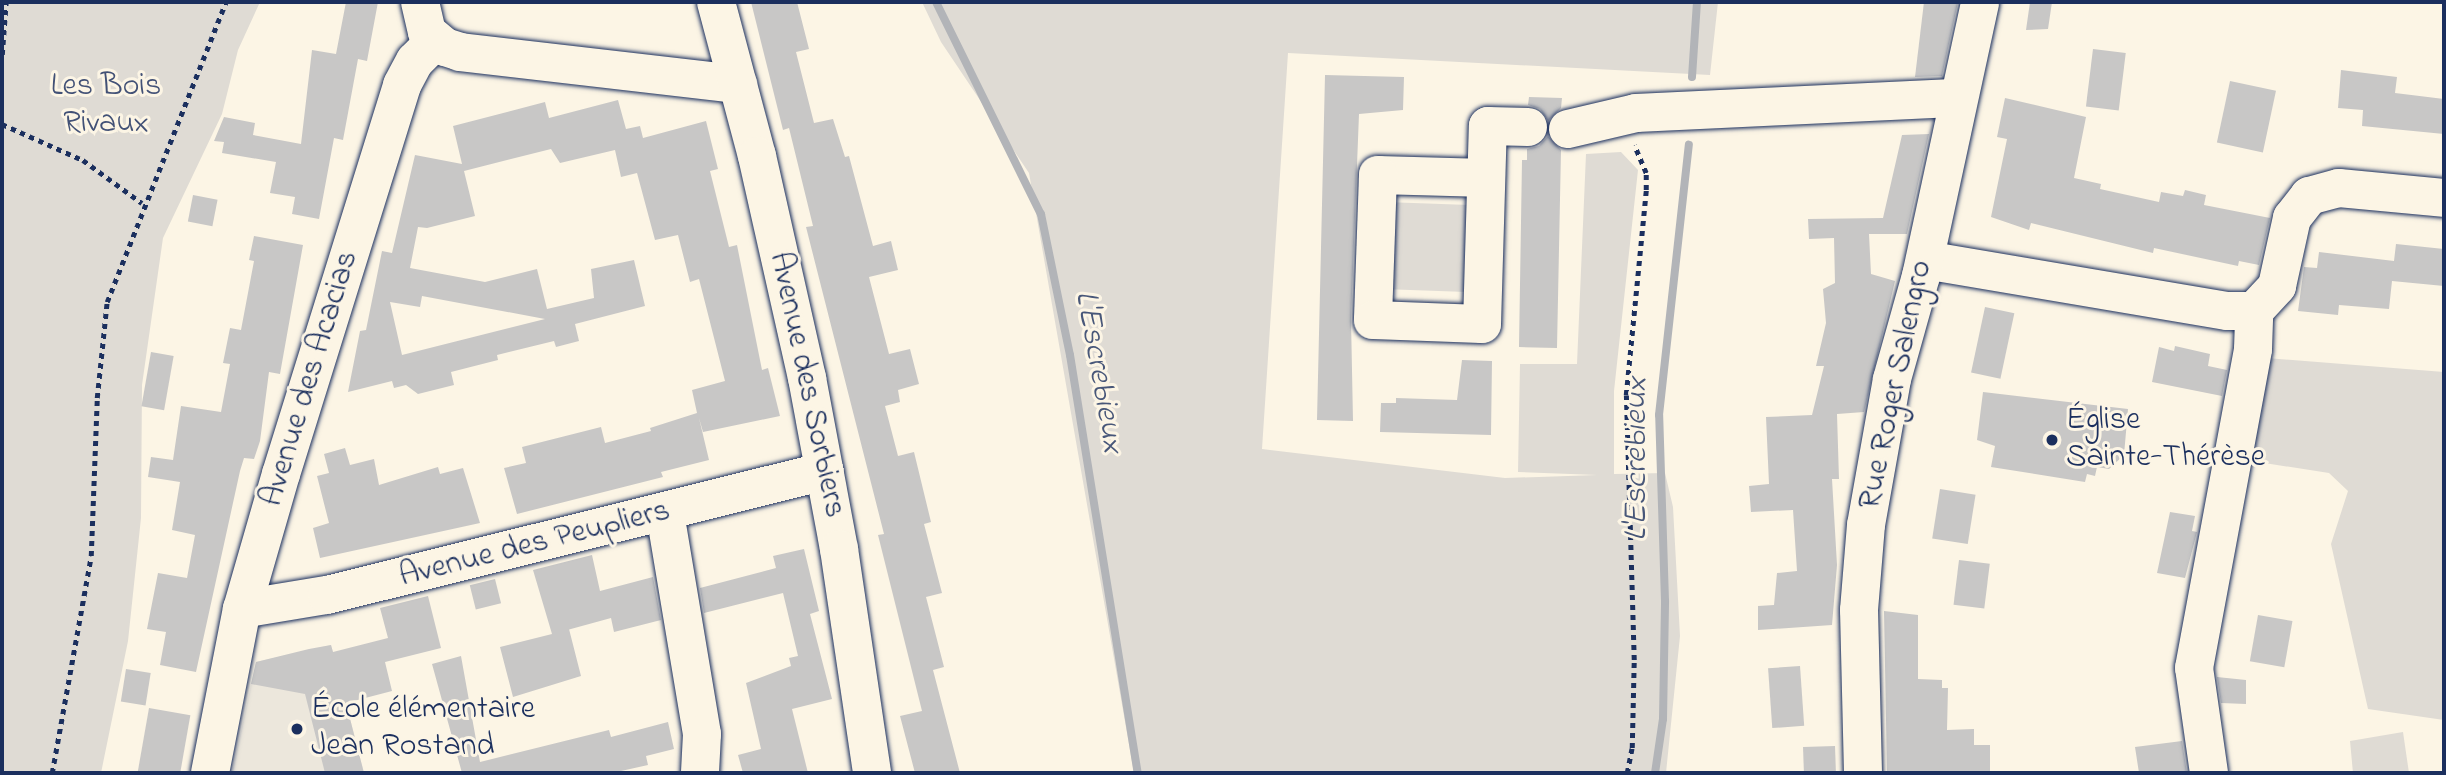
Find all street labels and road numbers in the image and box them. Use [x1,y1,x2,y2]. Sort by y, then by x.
street label: Avenue des Acacias [254,247,368,511]
street label: Avenue des Sorbiers [759,249,853,521]
street label: Rue Roger Salengro [1852,257,1942,513]
street label: Avenue des Peupliers [396,493,674,597]

